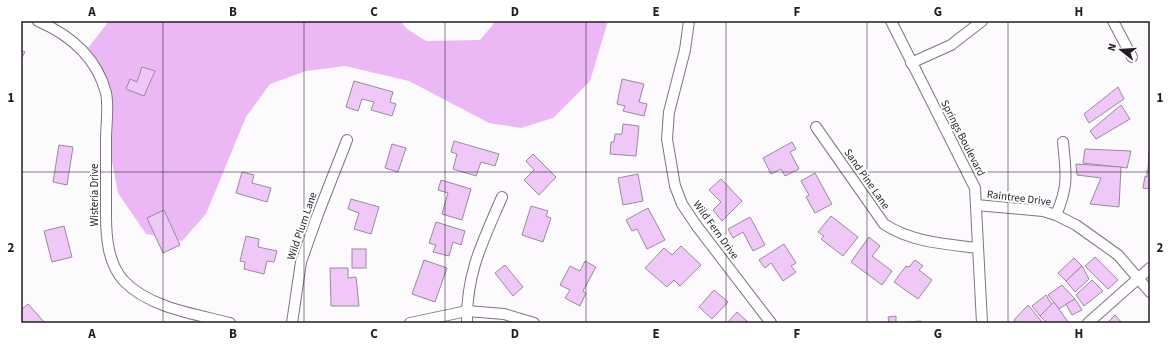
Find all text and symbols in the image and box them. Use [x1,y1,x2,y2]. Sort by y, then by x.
text: A [87,3,96,21]
text: B [229,3,237,21]
text: C [370,3,378,21]
text: D [511,3,519,21]
text: E [652,3,660,21]
text: F [794,3,801,21]
text: G [934,3,942,21]
text: H [1075,3,1083,21]
north arrow [1101,30,1141,70]
text: N [1104,42,1120,53]
text: 1 [8,89,15,107]
text: 1 [1157,89,1164,107]
street label: Springs Boulevard [937,97,989,179]
street label: Sand Pine Lane [841,146,894,213]
street label: Wisteria Drive [87,163,102,226]
street label: Raintree Drive [986,187,1053,209]
street label: Wild Plum Lane [283,189,321,262]
street label: Wild Fern Drive [690,198,743,263]
text: 2 [8,239,15,257]
text: 2 [1157,239,1164,257]
text: A [87,325,96,343]
text: B [229,325,237,343]
text: C [370,325,378,343]
text: D [511,325,519,343]
text: E [652,325,660,343]
text: F [794,325,801,343]
text: G [934,325,942,343]
text: H [1075,325,1083,343]

